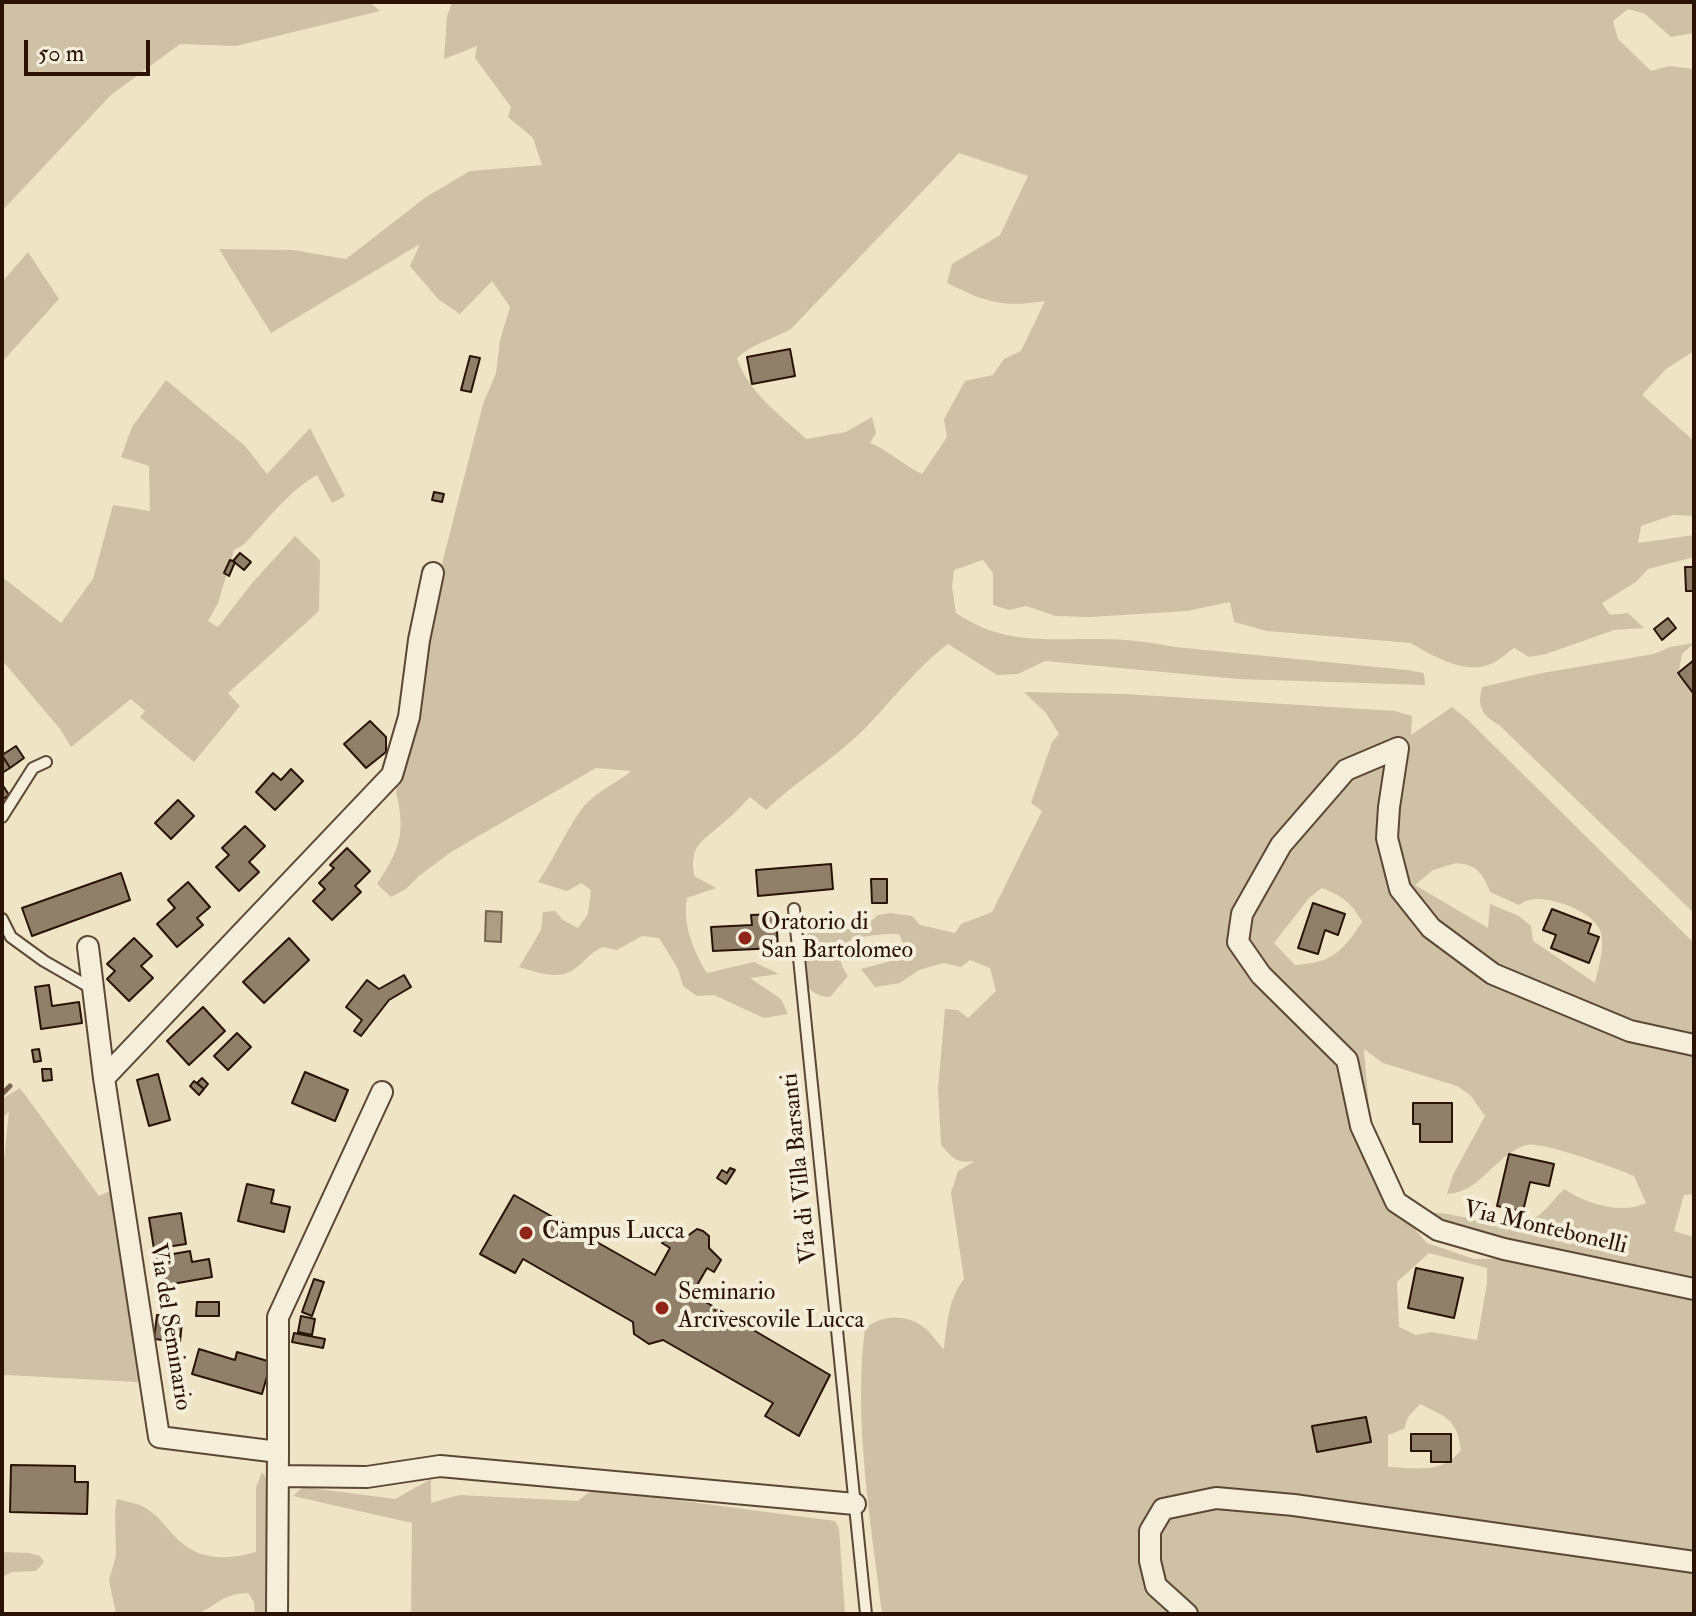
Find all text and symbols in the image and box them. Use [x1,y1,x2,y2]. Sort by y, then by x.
scale bar [28,24,154,74]
text: 50 m [38,38,84,69]
place label: Oratorio di San Bartolomeo [761,910,913,966]
marker: Oratorio di San Bartolomeo [736,929,754,947]
street label: Via di Villa Barsanti [777,1072,825,1264]
street label: Via Montebonelli [1460,1196,1630,1262]
place label: Campus Lucca [542,1219,685,1247]
marker: Campus Lucca [517,1224,535,1242]
street label: Via del Seminario [142,1241,196,1413]
place label: Seminario Arcivescovile Lucca [678,1280,864,1336]
marker: Seminario Arcivescovile Lucca [653,1299,671,1317]

